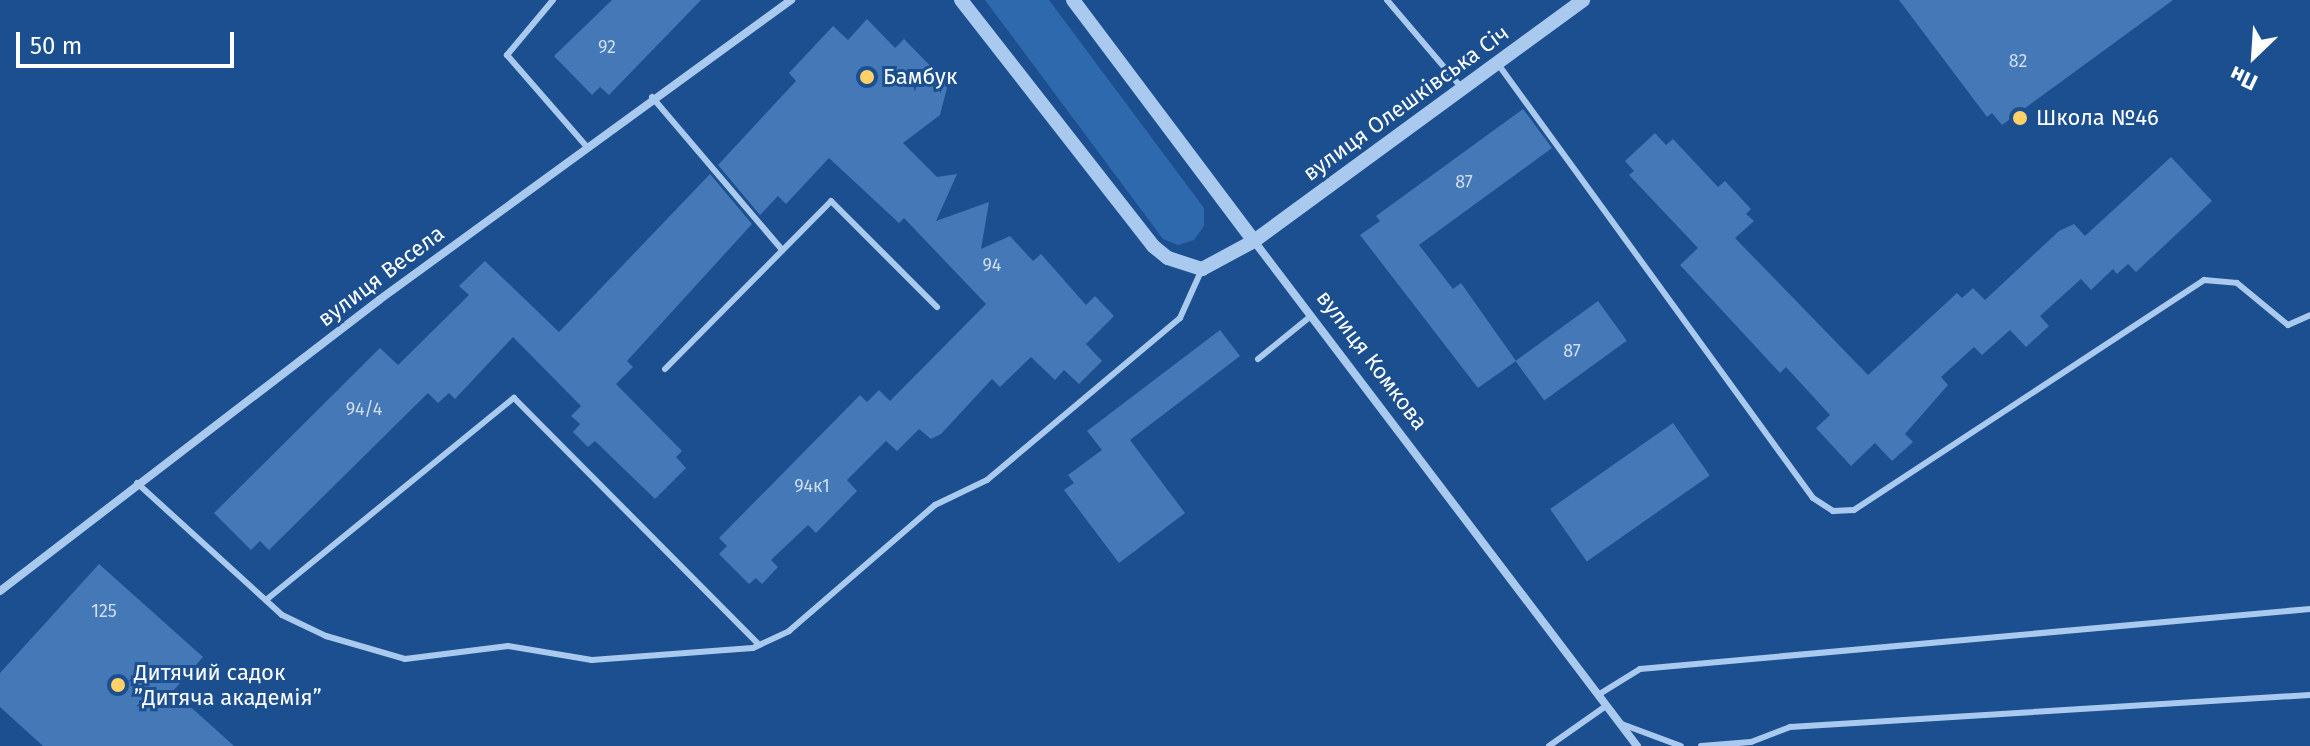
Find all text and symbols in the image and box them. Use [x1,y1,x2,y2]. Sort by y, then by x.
scale bar [20,16,238,66]
north arrow [2214,16,2294,96]
street label: вулиця Олешківська Січ [1298,19,1514,187]
text: 50 m [30,32,82,60]
house number: 92 [598,36,616,58]
house number: 82 [2009,50,2027,72]
text: Пн [2225,60,2262,96]
place label: Бамбук [883,64,957,90]
marker: Бамбук [858,68,876,86]
place label: Школа №46 [2036,105,2159,131]
marker: Школа №46 [2011,109,2029,127]
house number: 87 [1455,171,1473,193]
street label: вулиця Весела [313,220,449,332]
house number: 94 [983,254,1001,276]
street label: вулиця Комкова [1311,285,1433,435]
house number: 87 [1563,340,1581,362]
house number: 94/4 [346,398,382,420]
house number: 94к1 [794,475,830,497]
house number: 125 [91,600,117,622]
place label: Дитячий садок ”Дитяча академія” [134,659,322,710]
marker: Дитячий садок ”Дитяча академія” [109,676,127,694]

